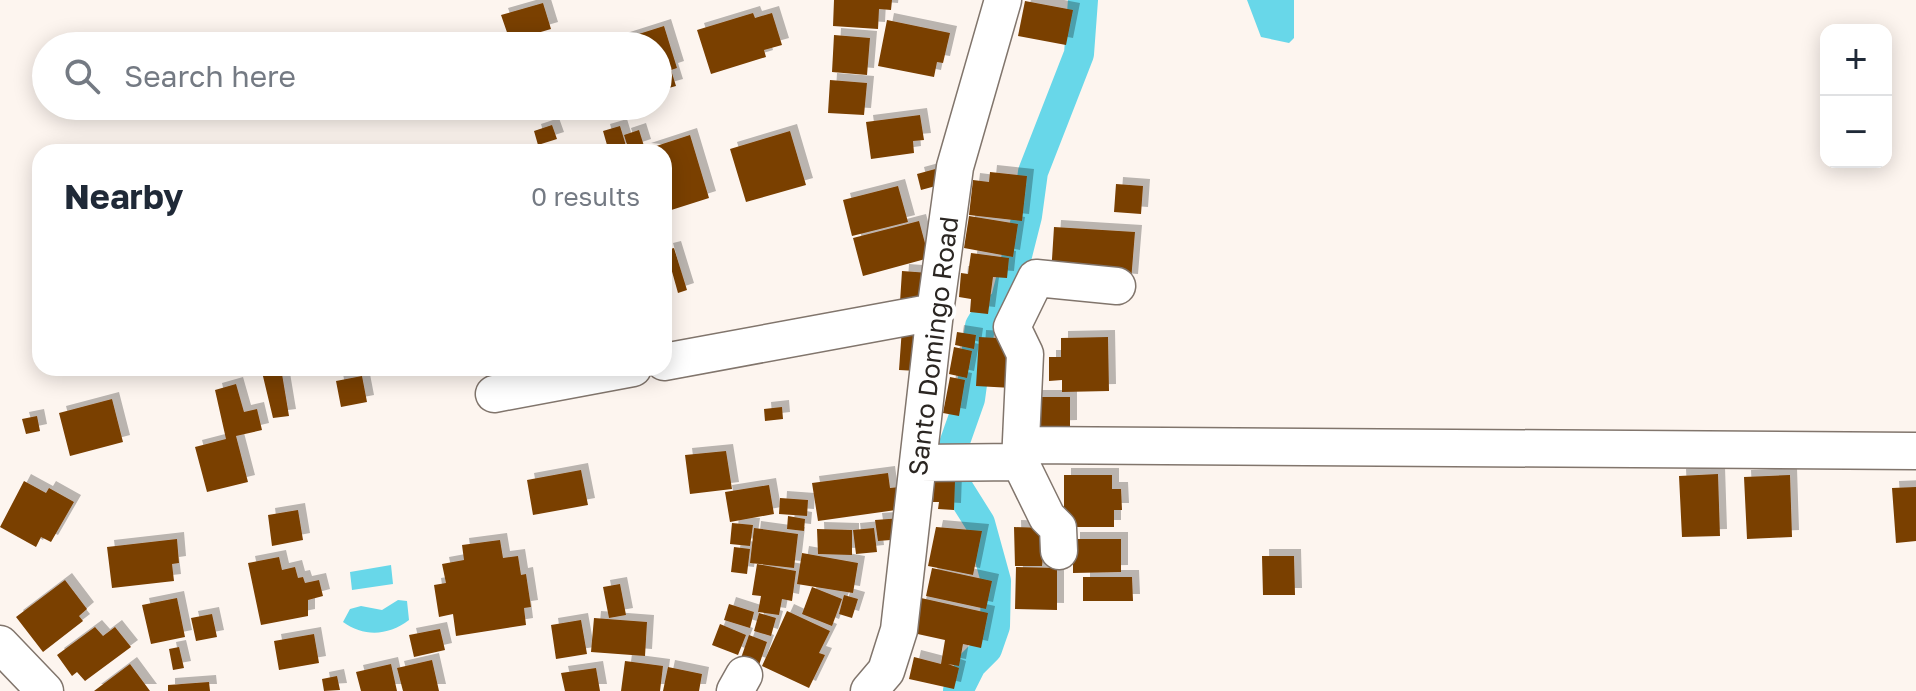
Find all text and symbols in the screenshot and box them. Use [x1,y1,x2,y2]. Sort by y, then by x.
map controls [1820,24,1892,168]
button: + [1820,24,1892,96]
search box [32,32,672,120]
icon: search [60,54,104,98]
text: Search here [124,58,296,94]
button: − [1820,96,1892,168]
text: Nearby [64,176,184,216]
text: 0 results [531,181,640,212]
street label: Santo Domingo Road [902,215,964,477]

